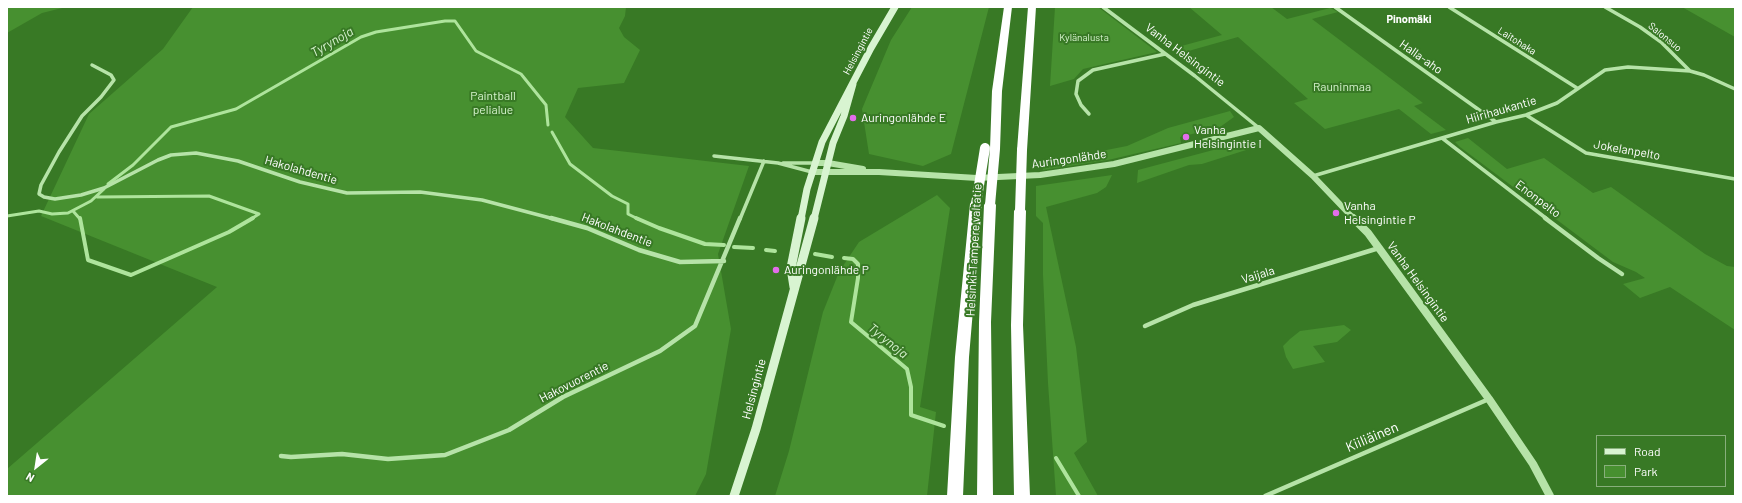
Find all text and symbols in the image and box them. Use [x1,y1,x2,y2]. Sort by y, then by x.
district label: Pinomäki [1386,12,1432,26]
street label: Vanha Helsingintie [1142,20,1228,90]
street label: Salonsuo [1646,20,1684,54]
water label: Tyrynoja [308,24,356,60]
street label: Helsingintie [841,25,875,77]
street label: Laitohaka [1496,25,1538,57]
park label: Kylänalusta [1059,32,1109,44]
street label: Halla-aho [1397,37,1445,77]
park label: Rauninmaa [1313,80,1371,94]
park label: Paintball pelialue [470,89,516,117]
street label: Hiirihaukantie [1464,93,1538,127]
place label: Auringonlähde E [861,111,946,125]
marker: Auringonlähde E [848,113,858,123]
place label: Vanha Helsingintie I [1194,123,1262,151]
marker: Vanha Helsingintie I [1181,132,1191,142]
street label: Jokelanpelto [1593,137,1661,163]
street label: Auringonlähde [1031,147,1107,171]
street label: Hakolahdentie [263,153,339,187]
street label: Enonpelto [1512,177,1564,221]
street label: Helsinki-Tampere valtatie [963,183,985,317]
place label: Vanha Helsingintie P [1344,199,1416,227]
marker: Vanha Helsingintie P [1331,208,1341,218]
street label: Hakolahdentie [579,210,655,250]
street label: Vanha Helsingintie [1384,239,1452,325]
place label: Auringonlähde P [784,263,869,277]
street label: Vaijala [1240,263,1276,287]
marker: Auringonlähde P [771,265,781,275]
water label: Tyrynoja [865,320,911,362]
street label: Helsingintie [739,357,769,421]
street label: Hakovuorentie [537,358,611,406]
street label: Kiiliäinen [1343,418,1401,456]
legend [1596,435,1726,487]
text: Road [1634,444,1661,458]
north arrow [16,447,56,487]
text: Park [1634,464,1658,478]
text: N [23,470,36,485]

